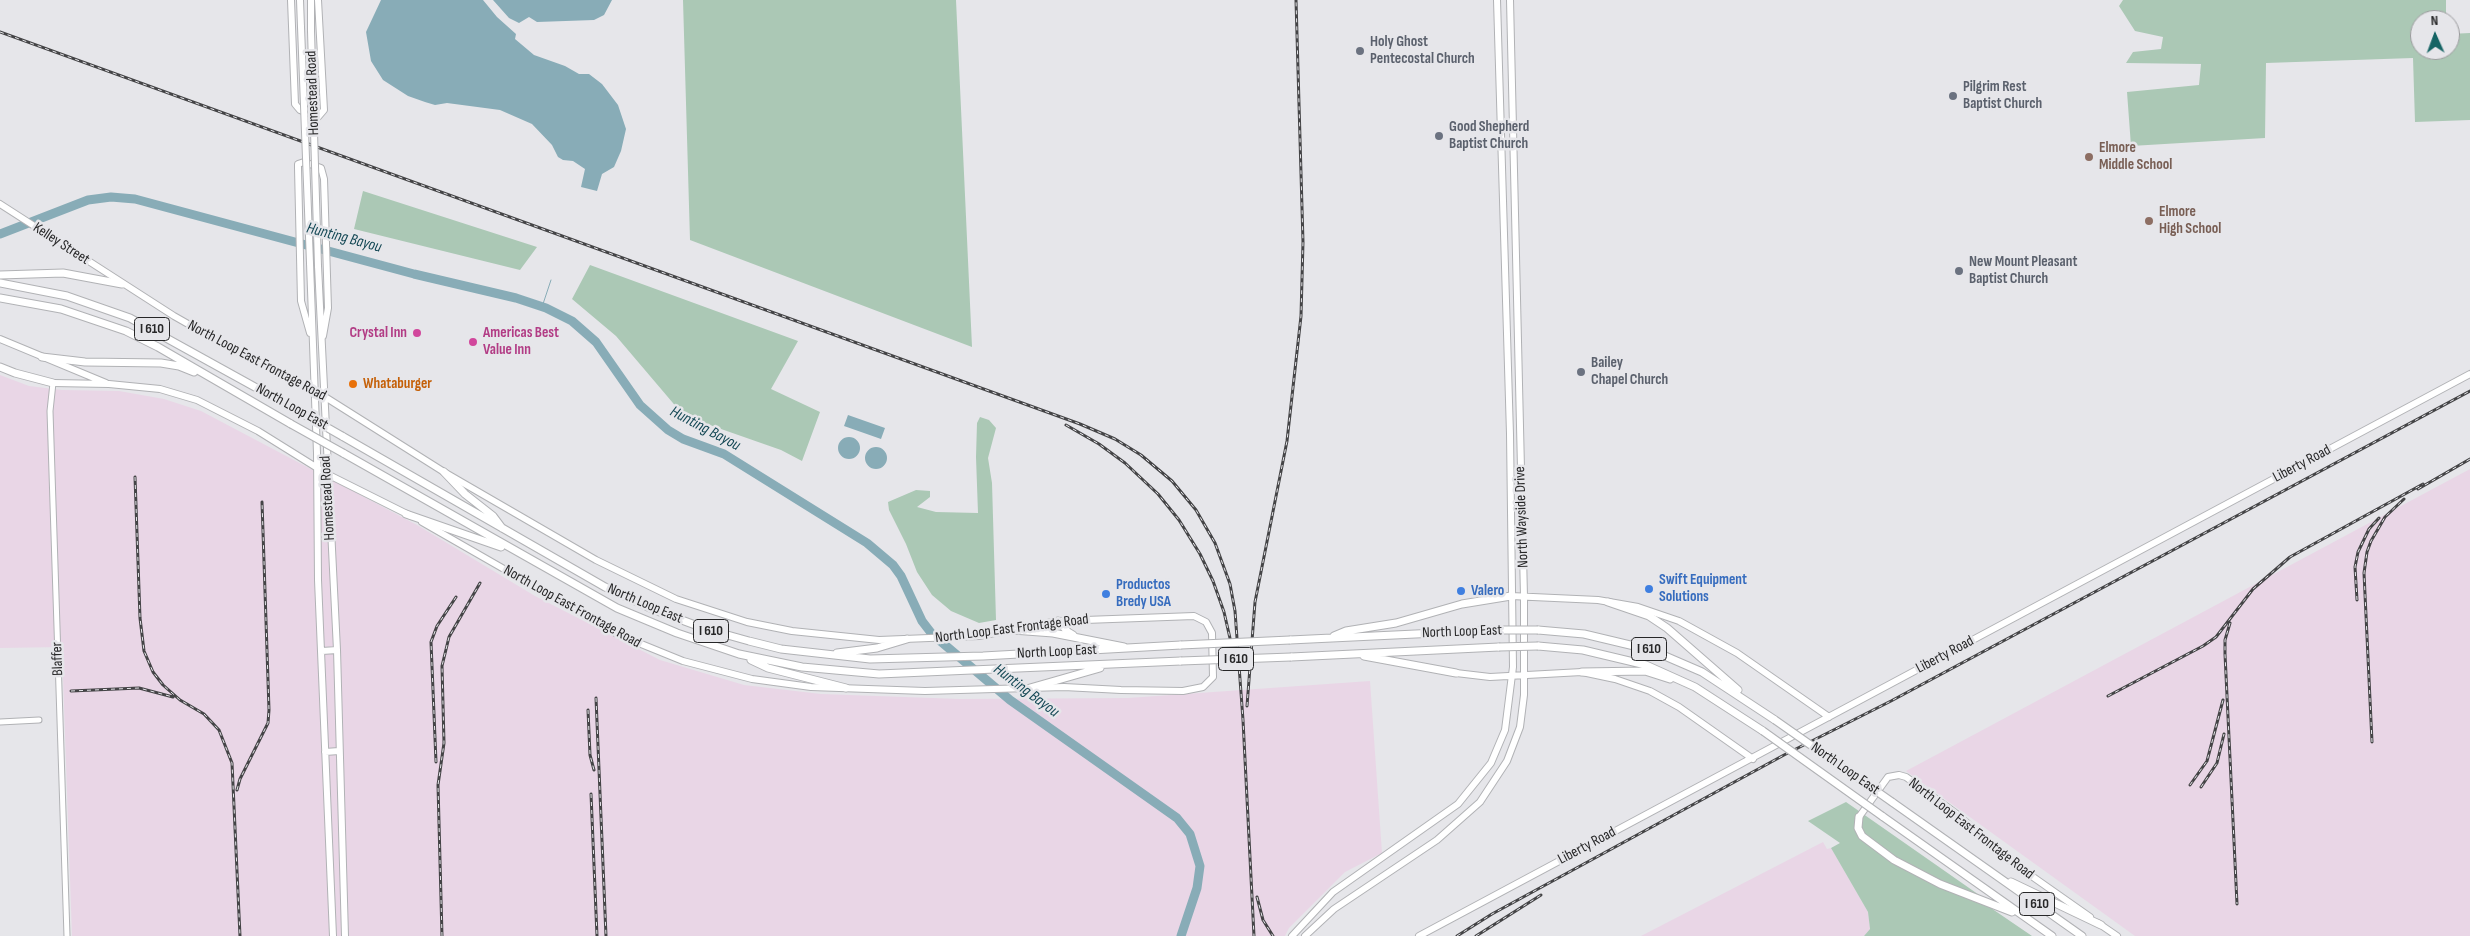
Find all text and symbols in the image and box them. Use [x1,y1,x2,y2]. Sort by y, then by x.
north arrow [2410,10,2460,60]
text: N [2430,12,2439,29]
place label: Holy Ghost Pentecostal Church [1370,33,1475,68]
marker: Holy Ghost Pentecostal Church [1354,45,1366,57]
street label: Homestead Road [303,50,323,136]
place label: Pilgrim Rest Baptist Church [1963,78,2042,113]
marker: Pilgrim Rest Baptist Church [1947,90,1959,102]
place label: Good Shepherd Baptist Church [1449,118,1529,153]
marker: Good Shepherd Baptist Church [1433,130,1445,142]
place label: Elmore Middle School [2099,139,2172,174]
marker: Elmore Middle School [2083,151,2095,163]
place label: Elmore High School [2159,203,2221,238]
marker: Elmore High School [2143,215,2155,227]
street label: Kelley Street [29,219,93,269]
water label: Hunting Bayou [304,219,384,257]
place label: New Mount Pleasant Baptist Church [1969,253,2077,288]
marker: New Mount Pleasant Baptist Church [1953,265,1965,277]
street label: North Loop East Frontage Road [185,317,329,405]
road number: I 610 [134,318,170,340]
place label: Crystal Inn [349,324,407,342]
place label: Americas Best Value Inn [483,324,559,359]
marker: Crystal Inn [411,327,423,339]
marker: Americas Best Value Inn [467,336,479,348]
place label: Bailey Chapel Church [1591,354,1668,389]
marker: Bailey Chapel Church [1575,366,1587,378]
place label: Whataburger [363,375,432,393]
marker: Whataburger [347,378,359,390]
street label: North Loop East [253,380,331,434]
water label: Hunting Bayou [666,402,744,456]
street label: Liberty Road [2270,441,2334,487]
street label: Homestead Road [317,455,339,541]
street label: North Wayside Drive [1511,466,1533,568]
street label: North Loop East Frontage Road [500,562,644,652]
place label: Swift Equipment Solutions [1659,571,1747,606]
place label: Productos Bredy USA [1116,576,1171,611]
street label: North Loop East [605,580,685,628]
place label: Valero [1471,582,1504,600]
marker: Swift Equipment Solutions [1643,583,1655,595]
marker: Valero [1455,585,1467,597]
marker: Productos Bredy USA [1100,588,1112,600]
street label: North Loop East Frontage Road [934,611,1090,647]
road number: I 610 [694,620,728,642]
street label: North Loop East [1422,622,1502,642]
street label: Liberty Road [1913,632,1977,678]
road number: I 610 [1632,638,1666,661]
street label: North Loop East [1017,641,1097,663]
street label: Blaffer [48,642,68,676]
road number: I 610 [1218,648,1254,671]
water label: Hunting Bayou [989,660,1063,722]
street label: North Loop East [1807,739,1883,799]
street label: North Loop East Frontage Road [1905,774,2037,884]
street label: Liberty Road [1555,823,1619,869]
road number: I 610 [2020,892,2054,916]

